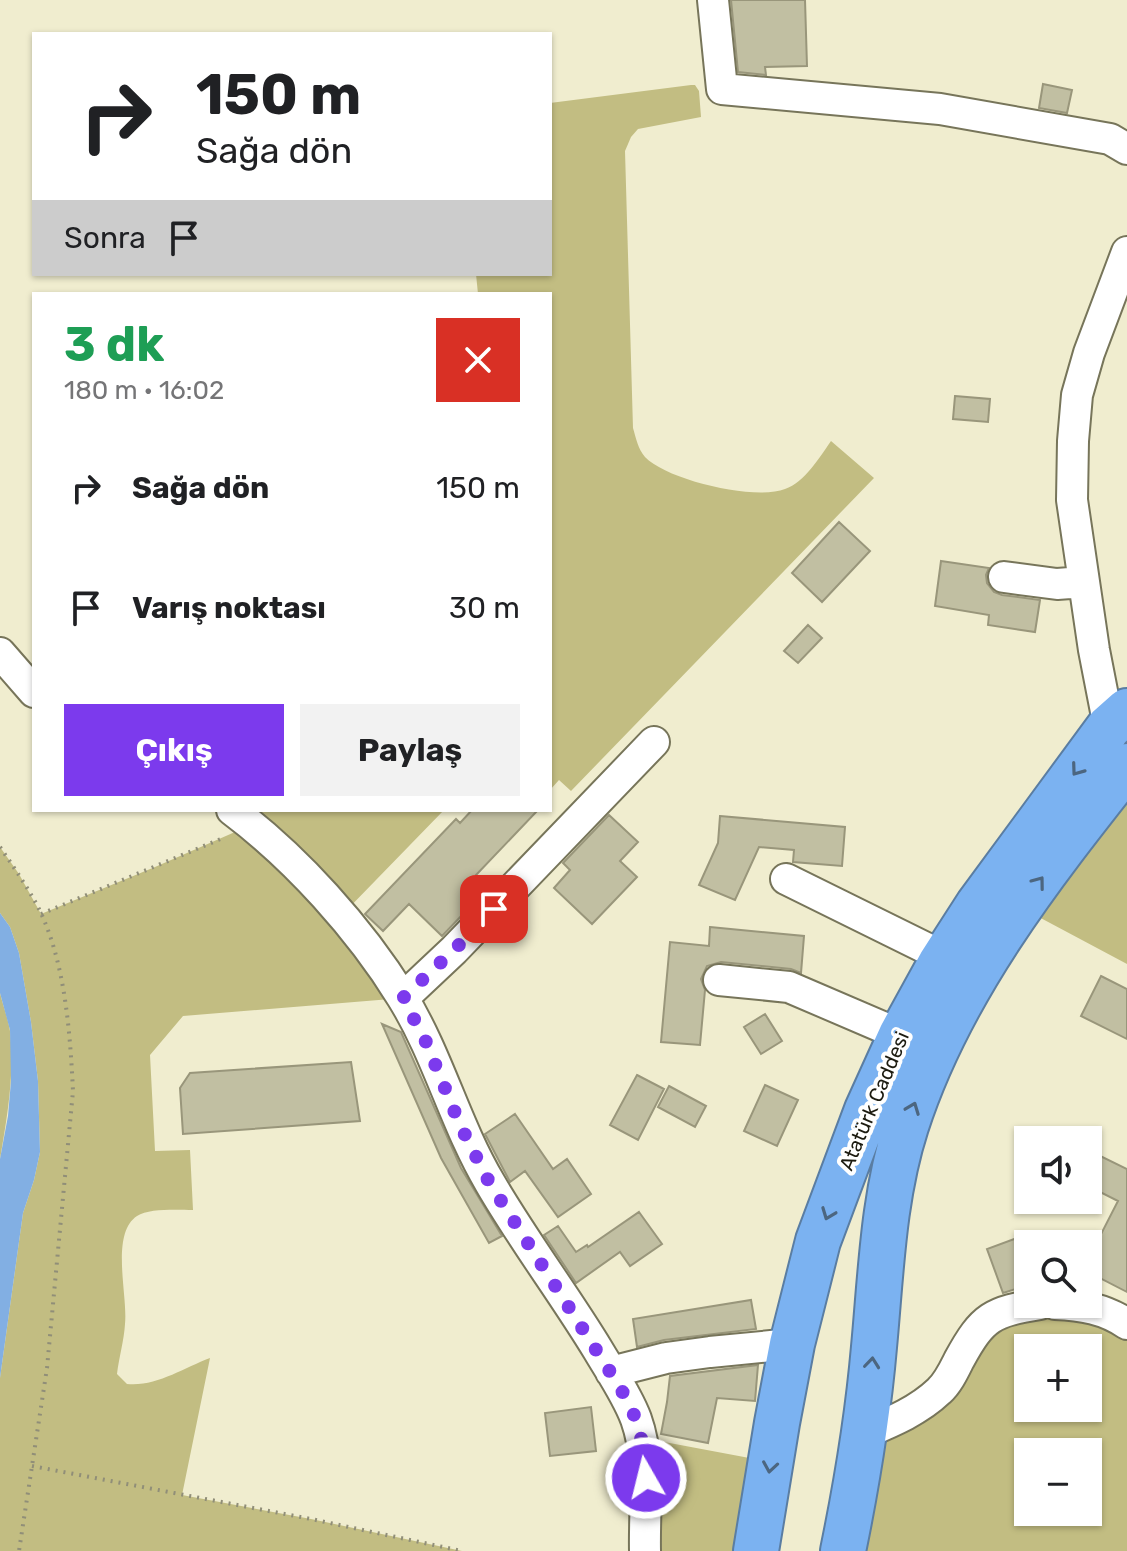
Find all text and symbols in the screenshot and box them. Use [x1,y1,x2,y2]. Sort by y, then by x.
text: 150 m [196,62,361,128]
icon: right [64,64,168,168]
text: Sağa dön [196,129,352,172]
icon: arrive [162,216,206,260]
text: Sonra [64,220,146,256]
text: 3 dk [64,316,164,373]
button: close [436,318,520,402]
text: 180 m · 16:02 [64,375,224,406]
icon: right [64,466,108,510]
text: Sağa dön [132,470,269,506]
text: 150 m [436,470,520,506]
icon: arrive [64,586,108,630]
text: Varış noktası [132,590,326,626]
text: 30 m [449,590,520,626]
button: Çıkış [64,704,284,796]
button: Paylaş [300,704,520,796]
one-way arrow [1072,762,1087,776]
pin [460,875,528,943]
one-way arrow [1030,876,1044,890]
icon: arrive [472,887,516,931]
street label: Atatürk Caddesi [834,1028,914,1174]
one-way arrow [903,1102,920,1116]
map controls [1014,1126,1102,1526]
button: sound [1014,1126,1102,1214]
one-way arrow [821,1206,838,1220]
button: search [1014,1230,1102,1318]
button: + [1014,1334,1102,1422]
one-way arrow [864,1356,881,1369]
position arrow [604,1436,688,1520]
button: − [1014,1438,1102,1526]
one-way arrow [762,1460,779,1474]

